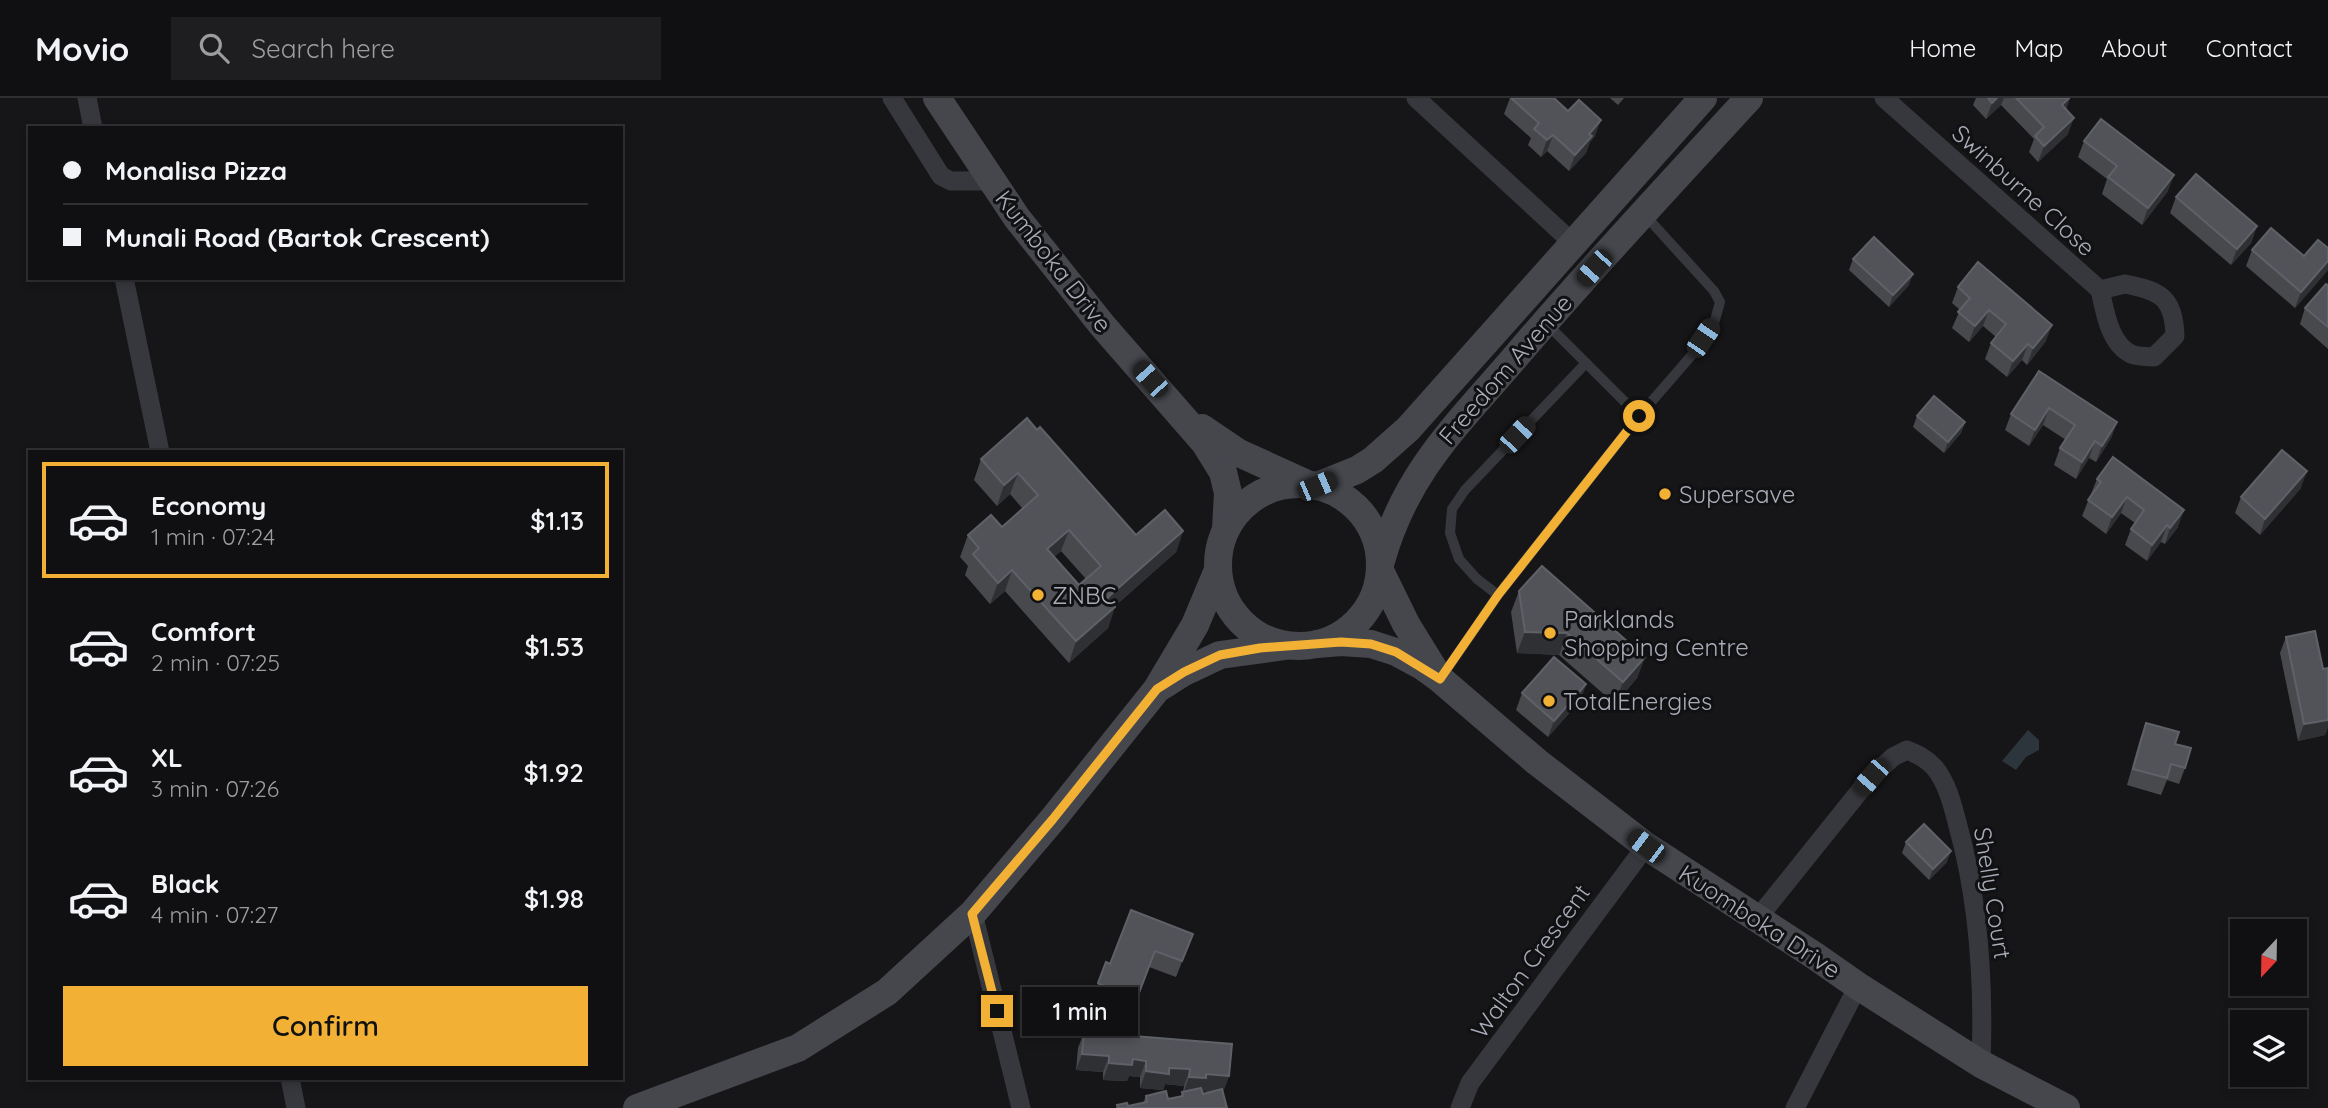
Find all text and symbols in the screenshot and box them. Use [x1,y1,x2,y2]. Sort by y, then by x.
search box [171,17,661,80]
text: Movio [35,28,129,69]
icon: search [195,29,233,67]
text: Search here [251,32,395,65]
text: Home [1909,33,1976,63]
text: Map [2014,33,2063,63]
text: About [2101,33,2168,63]
text: Contact [2206,33,2293,63]
street label: Swinburne Close [1946,118,2102,262]
text: Monalisa Pizza [105,154,287,187]
street label: Kumboka Drive [989,184,1119,338]
text: Munali Road (Bartok Crescent) [105,221,490,254]
car [1573,245,1616,291]
street label: Freedom Avenue [1432,288,1578,450]
car [1683,315,1724,361]
car [1129,356,1172,402]
route start [1623,400,1655,432]
car [1495,412,1540,458]
car [1294,468,1341,504]
place label: Supersave [1679,479,1795,509]
marker: Supersave [1657,486,1673,502]
icon: car [67,489,130,552]
text: Economy [151,489,266,522]
text: $1.13 [530,504,584,537]
text: 1 min · 07:24 [151,522,275,551]
place label: ZNBC [1052,580,1116,610]
marker: ZNBC [1030,587,1046,603]
place label: Parklands Shopping Centre [1564,604,1749,662]
icon: car [67,615,130,678]
text: Comfort [151,615,256,648]
marker: Parklands Shopping Centre [1542,625,1558,641]
text: $1.53 [524,630,584,663]
text: 2 min · 07:25 [151,648,280,677]
place label: TotalEnergies [1563,686,1712,716]
marker: TotalEnergies [1541,693,1557,709]
icon: car [67,741,130,804]
text: XL [151,741,183,774]
car [1850,754,1893,800]
text: $1.92 [524,756,584,789]
text: 3 min · 07:26 [151,774,279,803]
car [1623,825,1670,867]
street label: Shelly Court [1968,825,2018,961]
street label: Kuomboka Drive [1674,858,1846,984]
icon: car [67,867,130,930]
text: Black [151,867,220,900]
street label: Walton Crescent [1464,878,1596,1044]
text: $1.98 [524,882,584,915]
text: 4 min · 07:27 [151,900,278,929]
north arrow [2230,919,2306,996]
map controls [2230,919,2307,1087]
button: Confirm [63,986,588,1066]
callout: 1 min [1021,986,1137,1035]
route end [981,995,1013,1027]
text: 1 min [1052,997,1108,1026]
button: layers [2230,1010,2307,1087]

